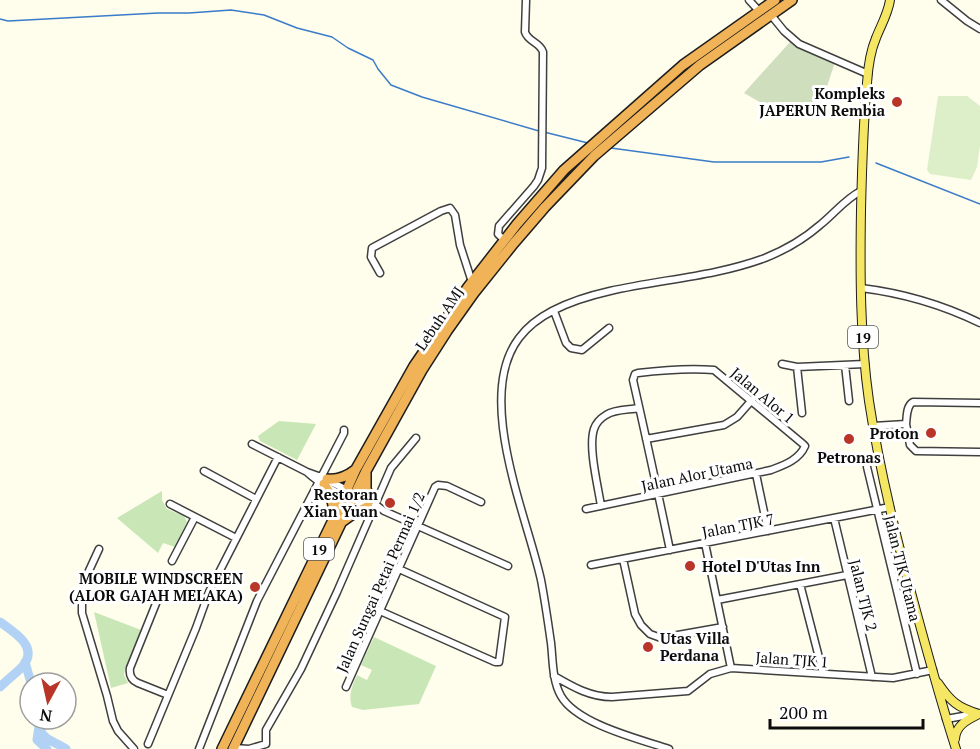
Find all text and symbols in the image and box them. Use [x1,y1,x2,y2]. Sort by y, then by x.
place label: Kompleks JAPERUN Rembia [759,83,886,120]
marker: Kompleks JAPERUN Rembia [890,95,904,109]
street label: Lebuh AMJ [410,282,468,354]
road number: 19 [848,326,878,348]
street label: Jalan Alor 1 [727,362,799,428]
place label: Proton [870,423,919,443]
marker: Proton [924,426,938,440]
marker: Petronas [842,432,856,446]
place label: Petronas [817,447,881,467]
street label: Jalan Alor Utama [640,452,755,496]
place label: Restoran Xian Yuan [304,484,378,521]
street label: Jalan Sungai Petai Permai 1/2 [331,489,429,675]
marker: Restoran Xian Yuan [383,496,397,510]
street label: Jalan TJK 7 [700,508,776,542]
street label: Jalan TJK Utama [880,513,926,624]
road number: 19 [304,538,334,560]
place label: Hotel D'Utas Inn [702,556,821,576]
street label: Jalan TJK 2 [845,557,883,633]
marker: Hotel D'Utas Inn [683,559,697,573]
place label: MOBILE WINDSCREEN (ALOR GAJAH MELAKA) [69,568,244,605]
marker: MOBILE WINDSCREEN (ALOR GAJAH MELAKA) [248,580,262,594]
place label: Utas Villa Perdana [660,628,731,665]
marker: Utas Villa Perdana [641,640,655,654]
street label: Jalan TJK 1 [755,646,829,672]
north arrow [18,671,78,731]
scale bar [770,692,923,730]
text: 200 m [779,700,828,724]
text: N [38,704,53,728]

